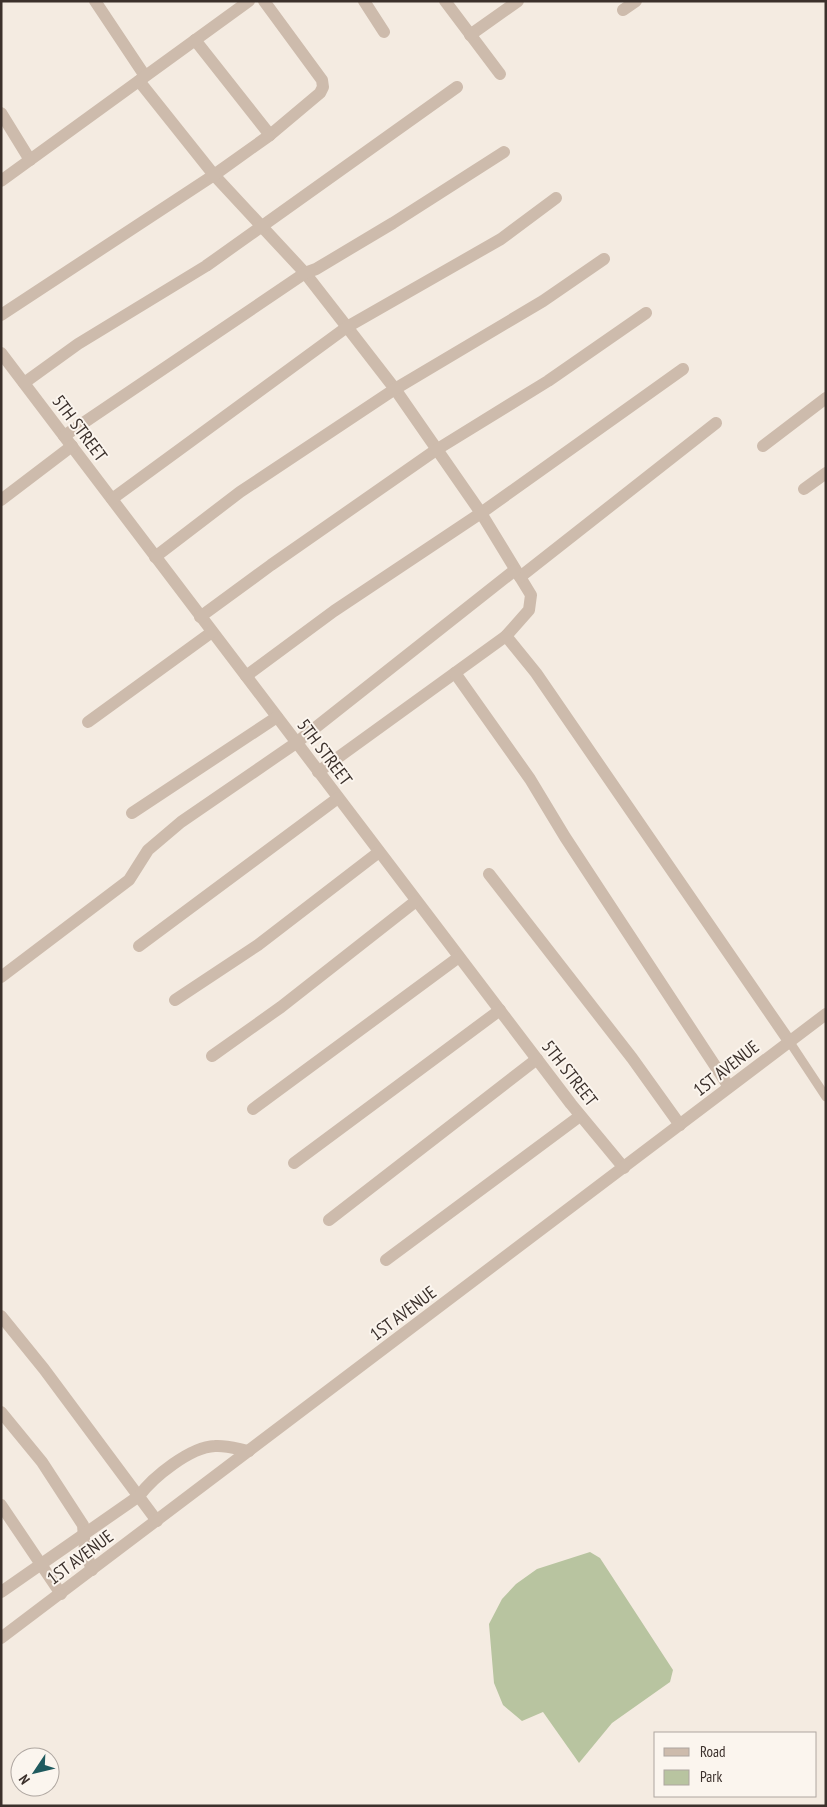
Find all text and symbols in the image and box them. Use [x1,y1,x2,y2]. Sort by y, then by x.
street label: 5TH STREET [47,390,113,466]
street label: 5TH STREET [292,714,358,790]
street label: 5TH STREET [537,1035,603,1111]
street label: 1ST AVENUE [688,1035,764,1101]
street label: 1ST AVENUE [365,1281,441,1345]
street label: 1ST AVENUE [42,1525,118,1589]
legend [654,1732,817,1797]
text: Road [700,1742,726,1761]
north arrow [10,1747,60,1797]
text: Park [700,1767,722,1786]
text: N [15,1771,34,1788]

